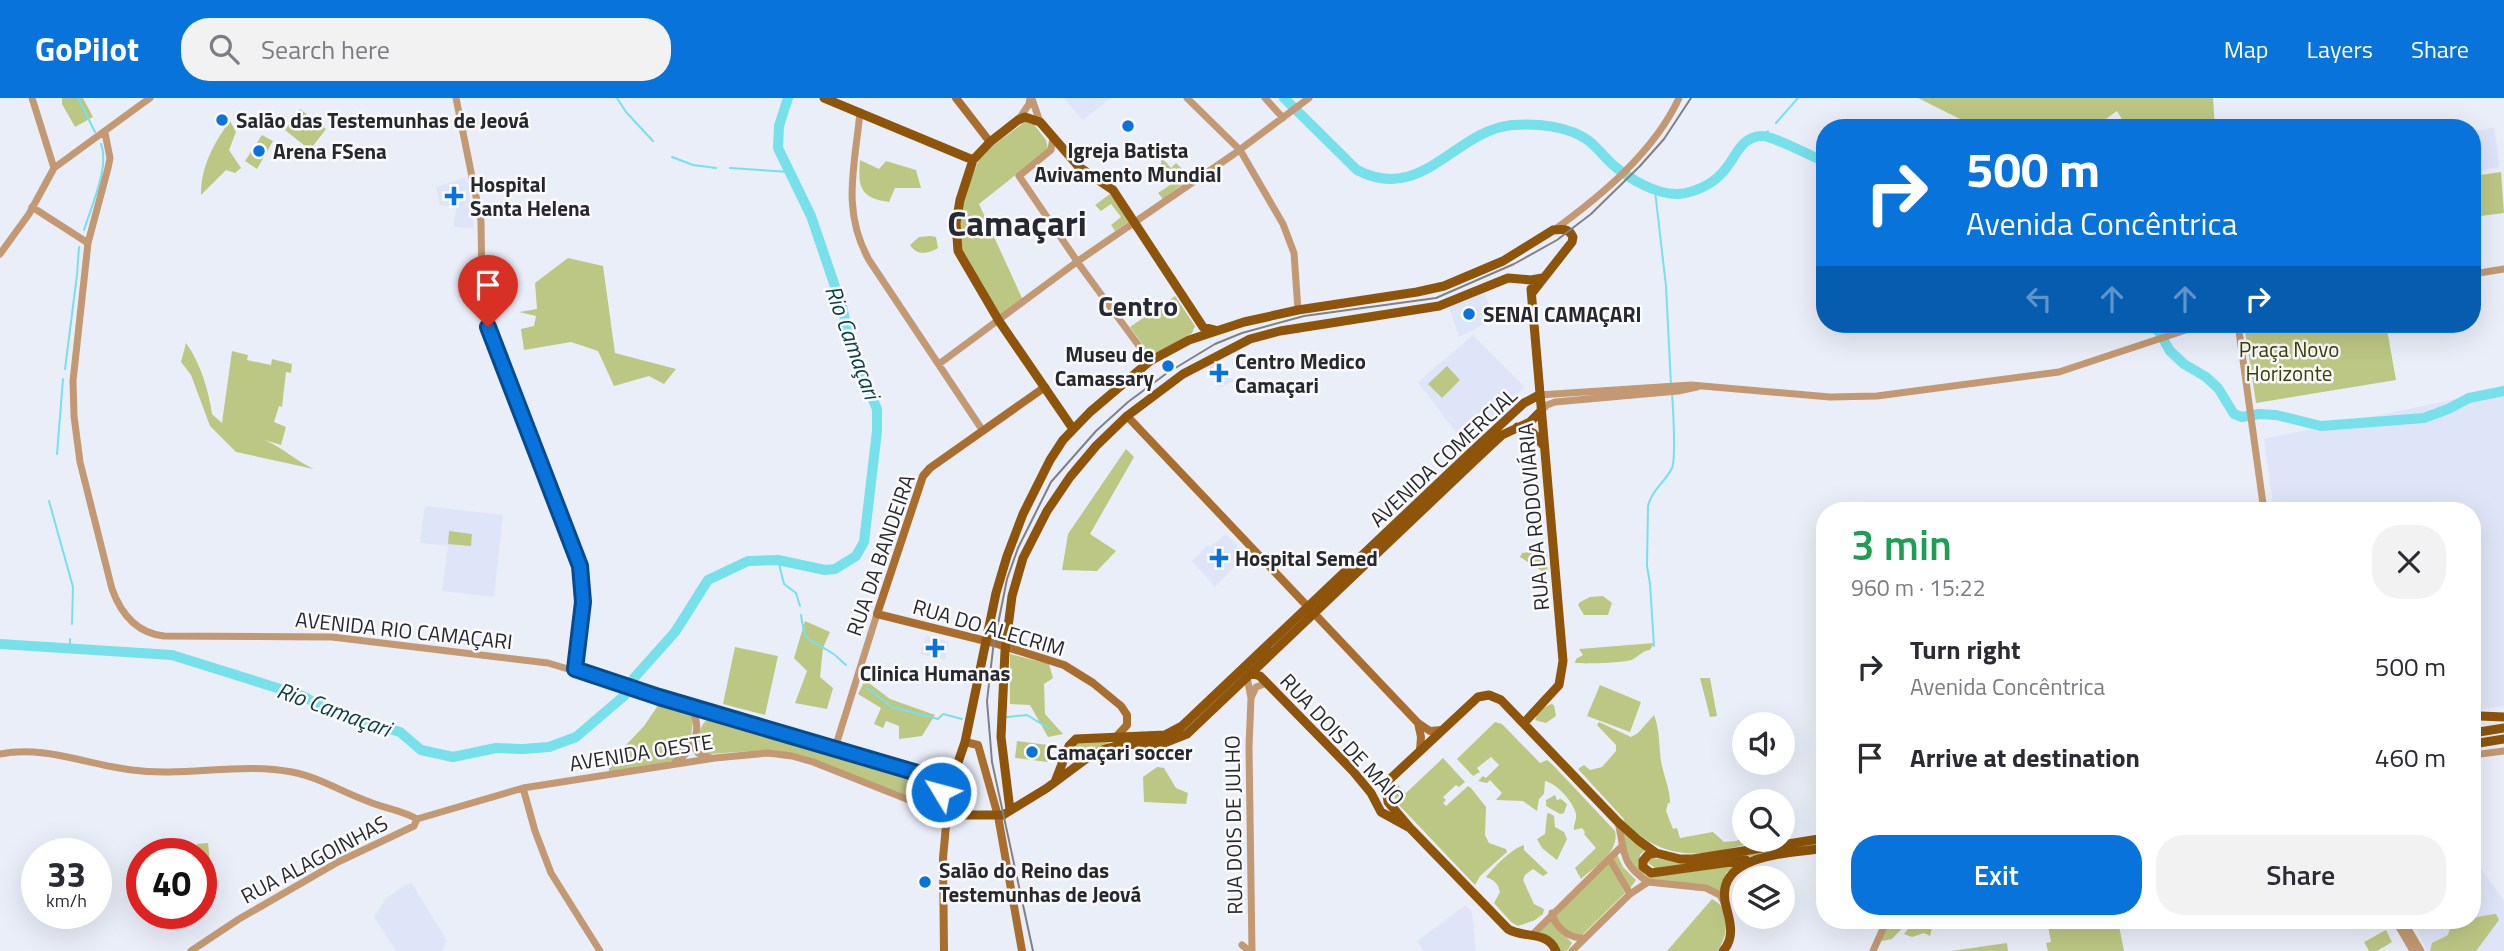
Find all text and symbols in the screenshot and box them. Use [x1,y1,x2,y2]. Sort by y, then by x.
search box [181,18,671,81]
text: GoPilot [35,24,139,74]
icon: search [205,30,243,68]
text: Search here [261,30,390,69]
text: Map [2224,31,2269,67]
text: Layers [2307,31,2373,67]
text: Share [2411,31,2469,67]
place label: Salão das Testemunhas de Jeová [236,104,530,136]
marker: Salão das Testemunhas de Jeová [214,112,230,128]
marker: Igreja Batista Avivamento Mundial [1120,118,1136,134]
text: 500 m [1966,131,2100,206]
place label: Igreja Batista Avivamento Mundial [1034,134,1222,190]
place label: Arena FSena [273,135,387,167]
marker: Arena FSena [251,143,267,159]
icon: right [1851,147,1942,238]
place label: Hospital Santa Helena [470,168,591,224]
marker: Hospital Santa Helena [444,186,464,206]
district label: Camaçari [947,196,1087,250]
text: Avenida Concêntrica [1966,199,2237,247]
pin [458,255,518,327]
icon: arrive [469,266,507,304]
water label: Rio Camaçari [816,280,891,406]
icon: left [2020,280,2058,318]
icon: ahead [2093,280,2131,318]
icon: ahead [2166,280,2204,318]
icon: right [2239,280,2277,318]
district label: Centro [1098,284,1178,327]
place label: SENAI CAMAÇARI [1483,298,1641,330]
marker: SENAI CAMAÇARI [1461,306,1477,322]
park label: Praça Novo Horizonte [2239,333,2339,389]
place label: Museu de Camassary [1055,338,1154,394]
place label: Centro Medico Camaçari [1235,345,1366,401]
marker: Museu de Camassary [1160,358,1176,374]
marker: Centro Medico Camaçari [1209,363,1229,383]
street label: AVENIDA COMERCIAL [1362,380,1524,534]
street label: RUA DA RODOVIÁRIA [1509,421,1557,612]
street label: RUA DA BANDEIRA [837,469,923,640]
text: 3 min [1851,512,1952,576]
button: close [2372,525,2446,599]
place label: Hospital Semed [1235,542,1378,574]
marker: Hospital Semed [1209,548,1229,568]
text: 960 m · 15:22 [1851,570,1986,605]
street label: RUA DO ALECRIM [909,590,1069,664]
street label: AVENIDA RIO CAMAÇARI [294,603,514,657]
text: Turn right [1910,630,2021,669]
marker: Clinica Humanas [925,638,945,658]
text: 500 m [2375,647,2446,686]
icon: right [1851,648,1889,686]
place label: Clinica Humanas [860,657,1010,689]
street label: RUA DOIS DE MAIO [1273,666,1413,812]
text: Avenida Concêntrica [1910,669,2105,704]
water label: Rio Camaçari [272,672,398,747]
map controls [1732,712,1795,929]
button: sound [1732,712,1795,775]
street label: AVENIDA OESTE [567,725,715,779]
street label: RUA DOIS DE JULHO [1215,735,1251,915]
place label: Camaçari soccer [1046,736,1193,768]
text: Arrive at destination [1910,738,2140,777]
text: 460 m [2375,738,2446,777]
icon: arrive [1851,739,1889,777]
marker: Camaçari soccer [1024,744,1040,760]
position arrow [904,755,978,829]
button: search [1732,789,1795,852]
street label: RUA ALAGOINHAS [235,807,393,911]
button: Exit [1851,835,2142,915]
button: Share [2156,835,2446,915]
speed limit sign: 40 [126,838,217,929]
text: 33 [47,847,86,901]
place label: Salão do Reino das Testemunhas de Jeová [939,854,1141,910]
button: layers [1732,866,1795,929]
marker: Salão do Reino das Testemunhas de Jeová [917,874,933,890]
text: km/h [46,887,87,914]

